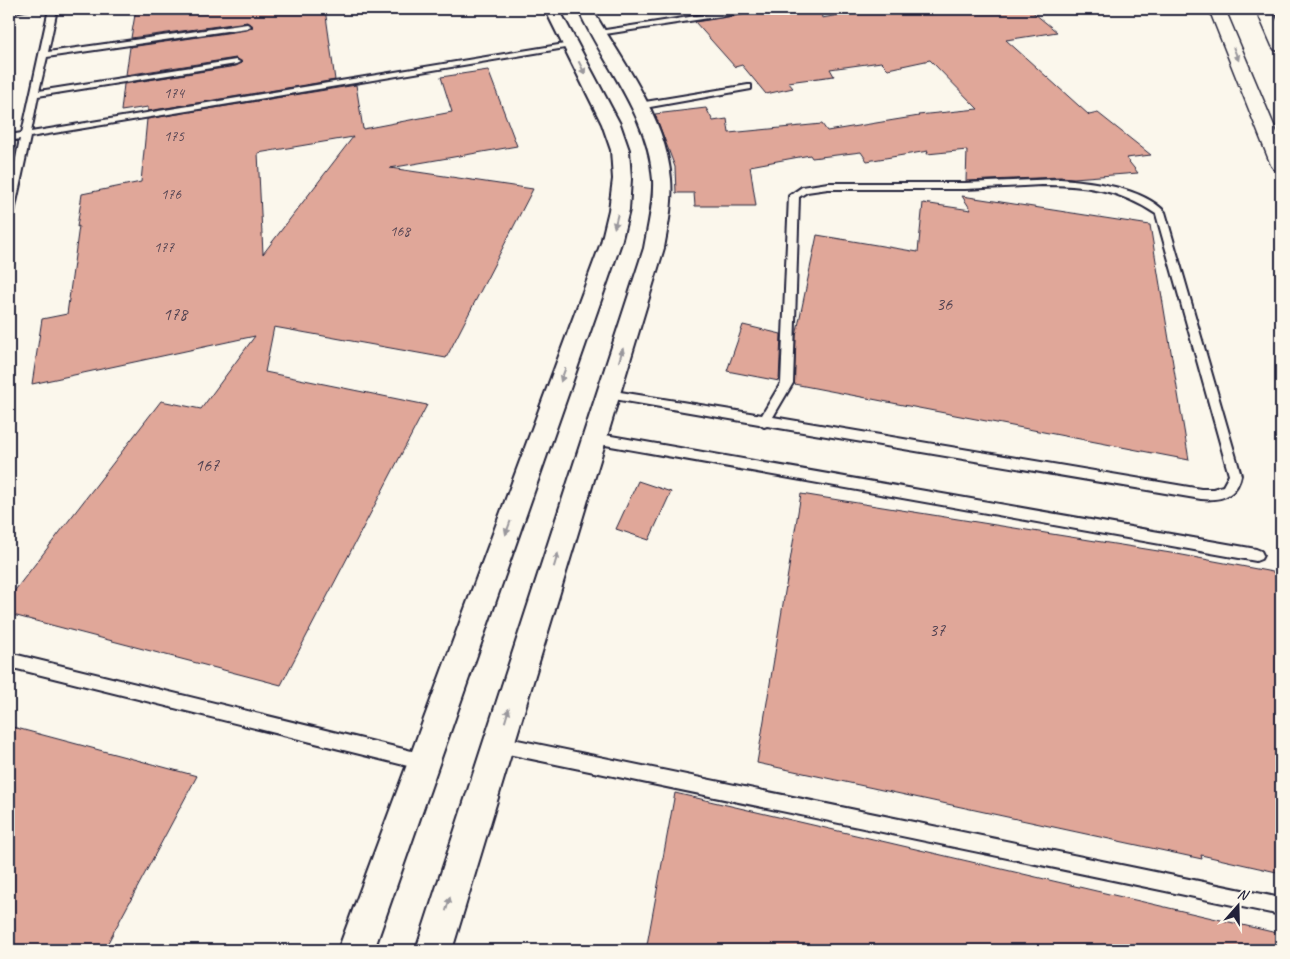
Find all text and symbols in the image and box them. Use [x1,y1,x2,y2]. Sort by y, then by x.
one-way arrow [1232,47,1240,62]
one-way arrow [578,61,586,75]
house number: 174 [164,84,185,103]
house number: 175 [164,127,185,146]
house number: 176 [161,185,182,204]
one-way arrow [612,214,620,229]
house number: 168 [390,222,411,241]
house number: 177 [154,238,175,257]
house number: 36 [936,293,953,315]
house number: 178 [163,303,189,325]
one-way arrow [617,347,625,362]
one-way arrow [559,368,567,383]
house number: 167 [195,454,220,476]
one-way arrow [504,520,511,535]
one-way arrow [553,553,560,568]
house number: 37 [929,619,946,641]
one-way arrow [504,708,512,723]
north arrow [1212,882,1262,932]
text: N [1235,885,1251,905]
one-way arrow [445,896,453,911]

